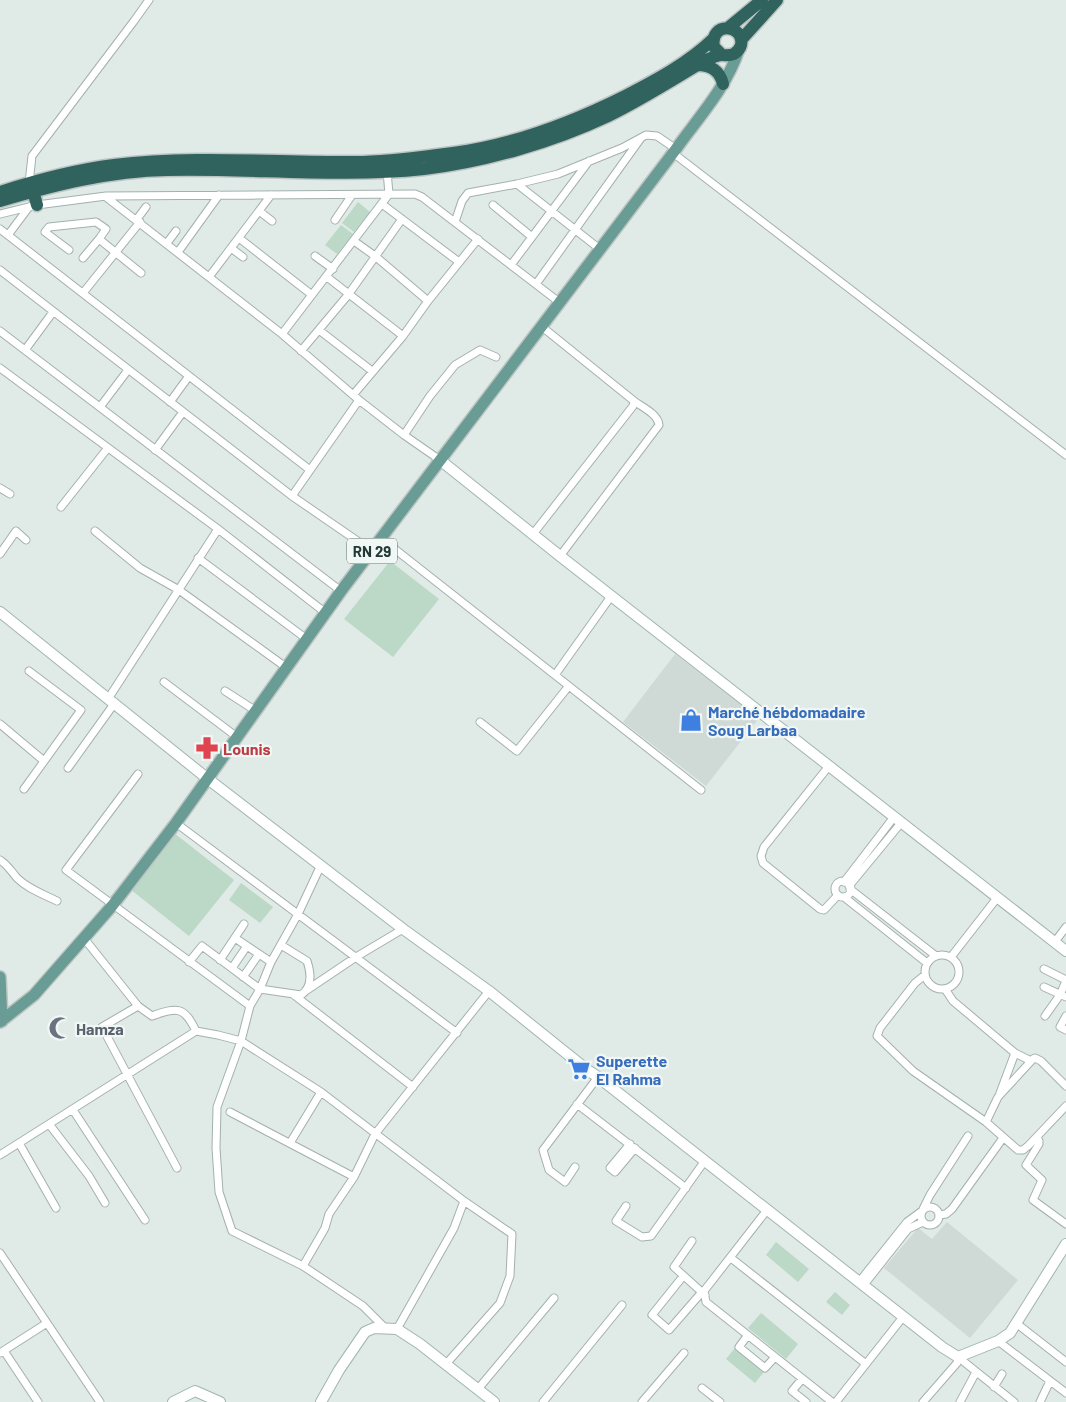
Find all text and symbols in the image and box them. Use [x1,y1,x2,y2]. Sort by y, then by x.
road number: RN 29 [347,538,397,564]
place label: Marché hébdomadaire Soug Larbaa [708,702,866,739]
shop icon: Marché hébdomadaire Soug Larbaa [678,707,704,733]
pharmacy icon: Lounis [194,735,220,761]
place label: Lounis [223,739,271,758]
mosque icon: Hamza [47,1015,73,1041]
place label: Hamza [76,1019,124,1038]
place label: Superette El Rahma [596,1051,668,1088]
supermarket icon: Superette El Rahma [566,1056,592,1082]

